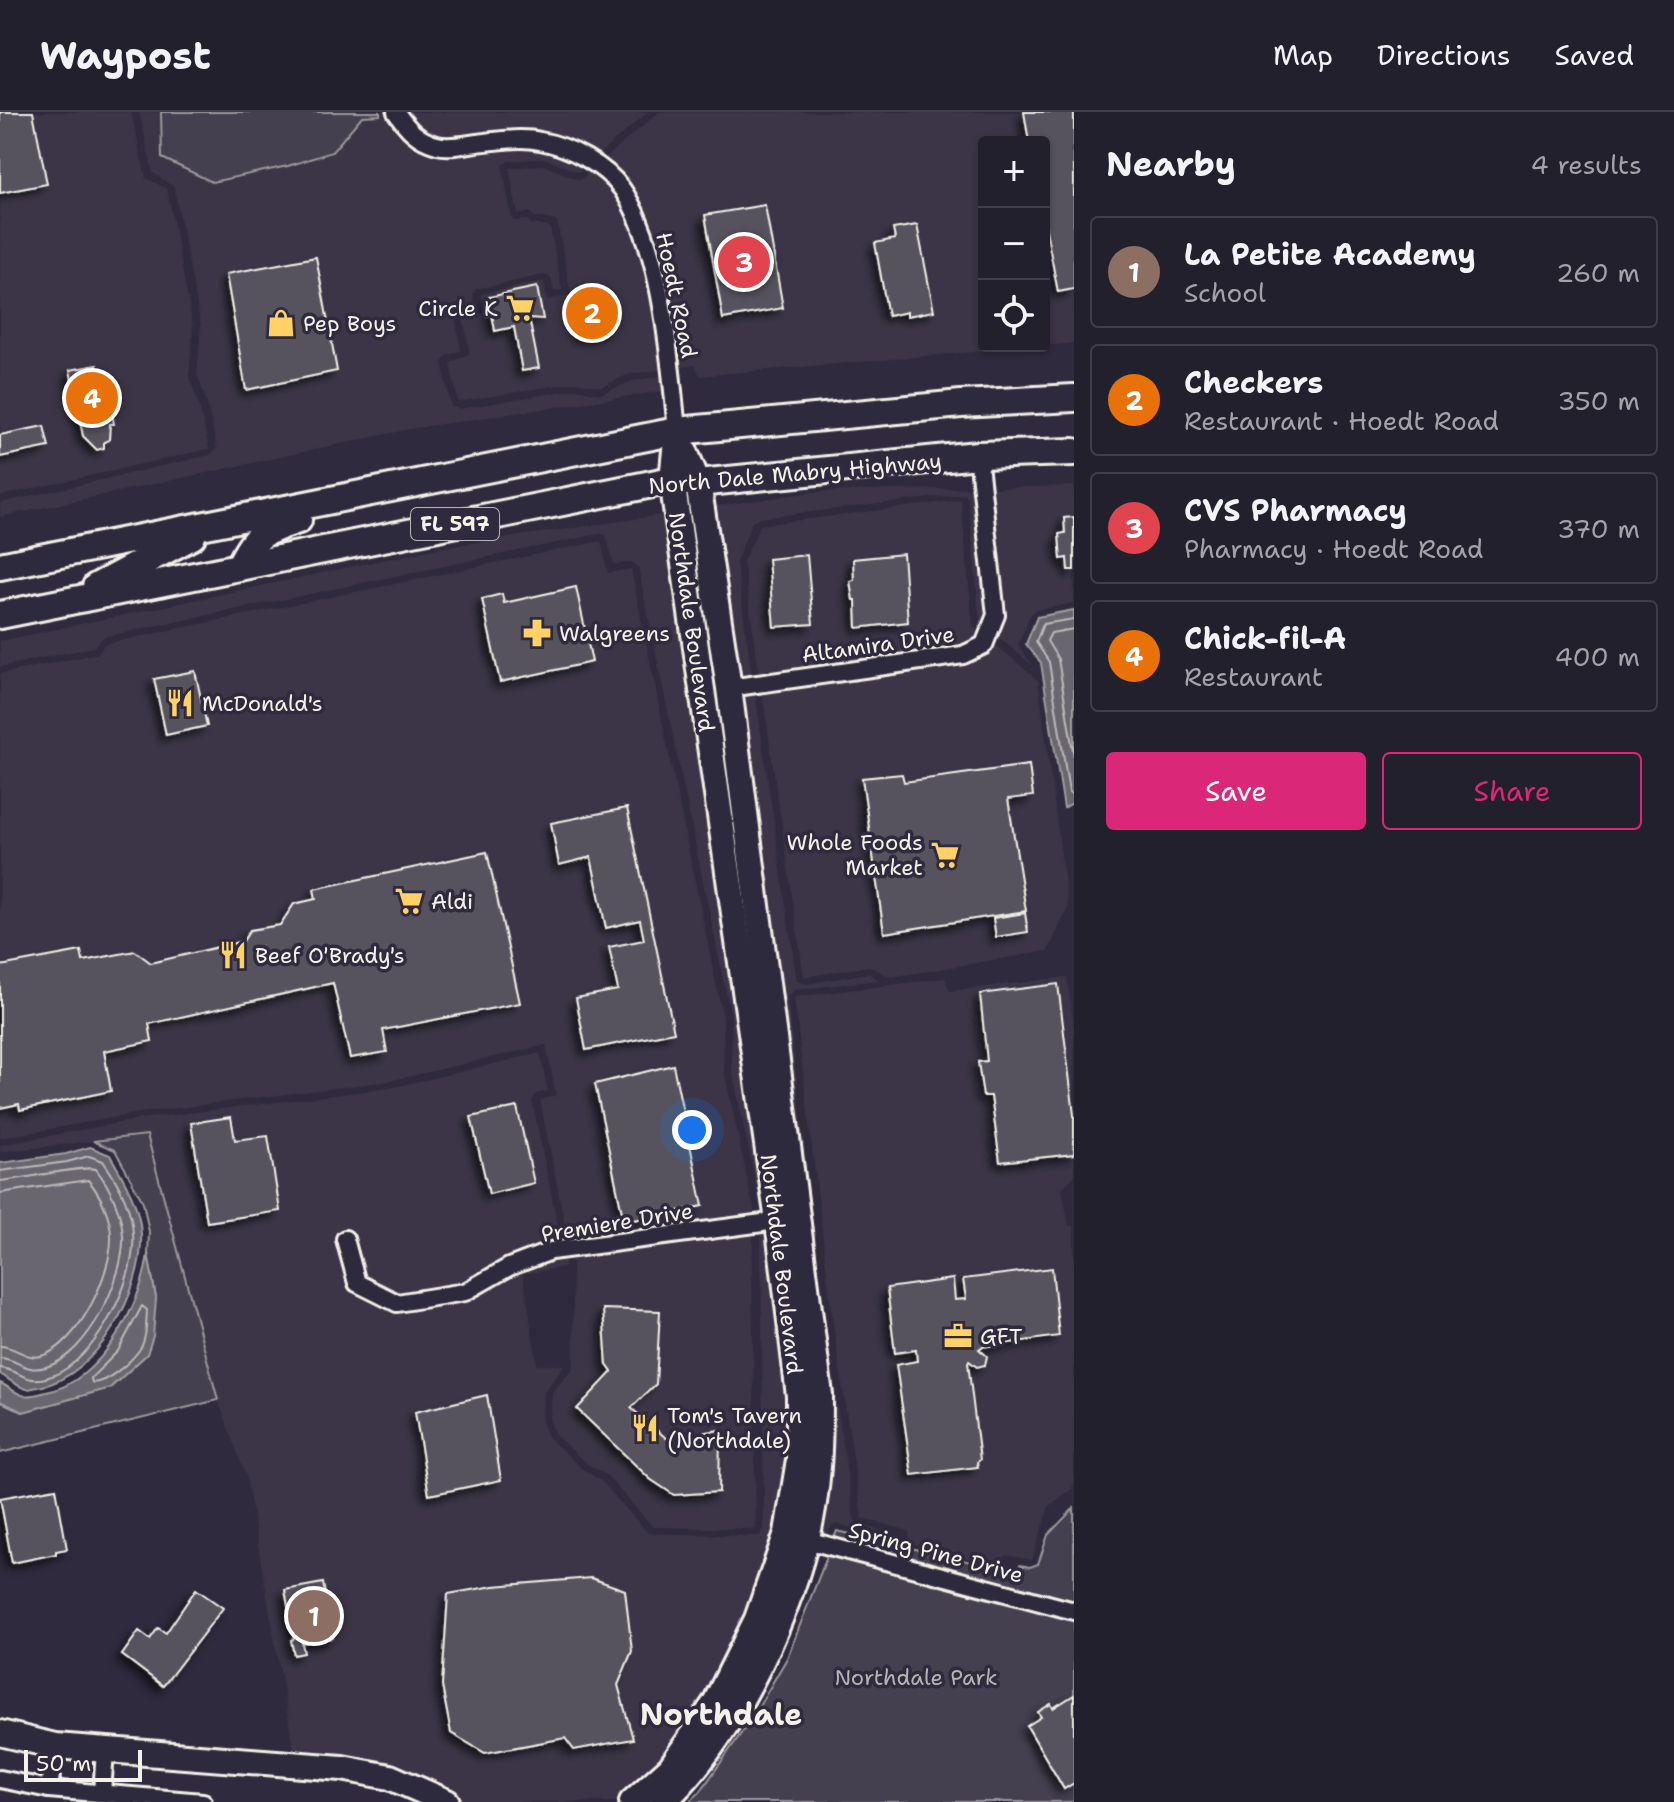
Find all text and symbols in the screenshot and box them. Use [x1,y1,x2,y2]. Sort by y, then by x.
text: Waypost [40,30,211,81]
text: Map [1273,36,1333,74]
text: Directions [1377,36,1511,74]
text: Saved [1555,36,1634,74]
map controls [978,136,1050,352]
button: + [978,136,1050,208]
text: Nearby [1106,141,1236,187]
text: 4 results [1530,147,1642,182]
button: − [978,208,1050,280]
street label: Hoedt Road [649,230,704,361]
pin: 3 [718,232,770,292]
text: La Petite Academy [1184,234,1476,275]
text: 1 [1128,255,1140,290]
text: 260 m [1556,255,1640,290]
text: School [1184,275,1266,310]
button: locate [978,280,1050,352]
pin: 2 [566,283,618,343]
supermarket icon: Circle K [505,293,535,323]
place label: Circle K [418,294,498,323]
shop icon: Pep Boys [266,308,296,338]
place label: Pep Boys [303,309,396,338]
text: Checkers [1184,362,1323,403]
pin: 4 [66,368,118,428]
text: 2 [1125,383,1143,418]
text: 350 m [1557,383,1640,418]
text: Restaurant · Hoedt Road [1184,403,1499,438]
street label: North Dale Mabry Highway [647,446,943,501]
text: CVS Pharmacy [1184,490,1407,531]
road number: FL 597 [411,508,499,540]
street label: Northdale Boulevard [662,510,721,734]
text: 3 [1125,511,1143,546]
text: 370 m [1557,511,1640,546]
text: Pharmacy · Hoedt Road [1184,531,1483,566]
pharmacy icon: Walgreens [522,618,552,648]
text: Chick-fil-A [1184,618,1346,659]
place label: Walgreens [559,619,670,648]
street label: Altamira Drive [800,619,956,670]
text: 4 [1125,639,1143,674]
text: 400 m [1555,639,1640,674]
text: Restaurant [1184,659,1323,694]
restaurant icon: McDonald's [165,688,195,718]
place label: McDonald's [202,689,323,718]
button: Save [1106,752,1366,830]
button: Share [1382,752,1642,830]
place label: Whole Foods Market [786,828,923,882]
supermarket icon: Whole Foods Market [930,840,960,870]
supermarket icon: Aldi [394,886,424,916]
place label: Aldi [431,887,473,916]
restaurant icon: Beef O'Brady's [218,940,248,970]
place label: Beef O'Brady's [255,941,405,970]
your location [672,1110,712,1150]
street label: Northdale Boulevard [754,1152,809,1376]
street label: Premiere Drive [539,1196,695,1249]
office icon: GFT [943,1321,973,1351]
place label: GFT [980,1322,1023,1351]
place label: Tom's Tavern (Northdale) [667,1401,802,1455]
restaurant icon: Tom's Tavern (Northdale) [630,1413,660,1443]
street label: Spring Pine Drive [845,1515,1026,1590]
pin: 1 [288,1586,340,1646]
park label: Northdale Park [834,1663,998,1692]
district label: Northdale [640,1694,802,1735]
scale bar [24,1746,142,1782]
text: 50 m [36,1749,91,1778]

